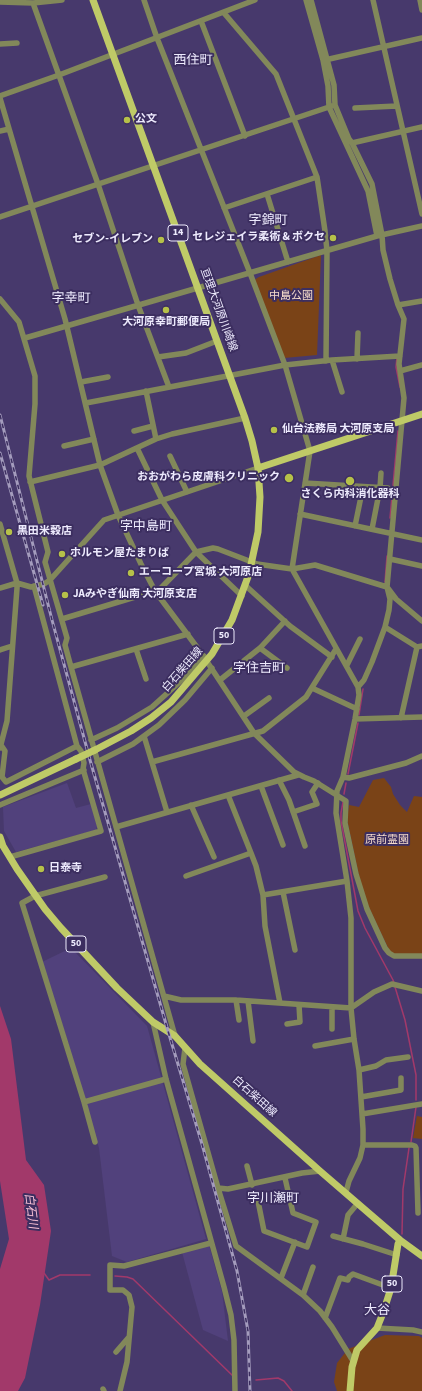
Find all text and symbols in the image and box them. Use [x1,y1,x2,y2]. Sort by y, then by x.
district label: 西住町 [174,53,212,69]
place label: 公文 [135,113,157,127]
marker: 公文 [122,115,132,125]
district label: 字錦町 [249,213,287,229]
road number: 14 [168,225,188,241]
place label: セレジェイラ柔術 & ボクセ [192,231,325,245]
place label: セブン-イレブン [72,233,153,247]
marker: セレジェイラ柔術 & ボクセ [328,233,338,243]
marker: セブン-イレブン [156,235,166,245]
street label: 亘理大河原川崎線 [197,266,239,354]
park label: 中島公園 [269,290,313,304]
district label: 字幸町 [52,291,90,307]
marker: 大河原幸町郵便局 [161,305,171,315]
place label: 大河原幸町郵便局 [122,316,210,330]
place label: 仙台法務局 大河原支局 [282,423,394,437]
marker: 仙台法務局 大河原支局 [269,425,279,435]
place label: おおがわら皮膚科クリニック [137,471,280,485]
marker: おおがわら皮膚科クリニック [283,472,295,484]
marker: さくら内科消化器科 [344,475,356,487]
place label: さくら内科消化器科 [301,488,399,502]
district label: 字中島町 [120,519,172,535]
place label: 黒田米穀店 [17,525,72,539]
marker: 黒田米穀店 [4,527,14,537]
place label: ホルモン屋たまりば [70,547,169,561]
marker: ホルモン屋たまりば [57,549,67,559]
place label: エーコープ宮城 大河原店 [139,566,262,580]
marker: エーコープ宮城 大河原店 [126,568,136,578]
place label: JAみやぎ仙南 大河原支店 [73,588,197,602]
marker: JAみやぎ仙南 大河原支店 [60,590,70,600]
road number: 50 [214,628,234,644]
street label: 白石柴田線 [160,645,206,695]
district label: 字住吉町 [233,661,285,677]
park label: 原前霊園 [365,834,409,848]
place label: 日泰寺 [49,862,82,876]
marker: 日泰寺 [36,864,46,874]
road number: 50 [66,936,86,952]
street label: 白石柴田線 [229,1074,279,1120]
district label: 字川瀬町 [247,1191,299,1207]
water label: 白石川 [21,1192,39,1230]
road number: 50 [382,1276,402,1292]
district label: 大谷 [364,1303,390,1319]

